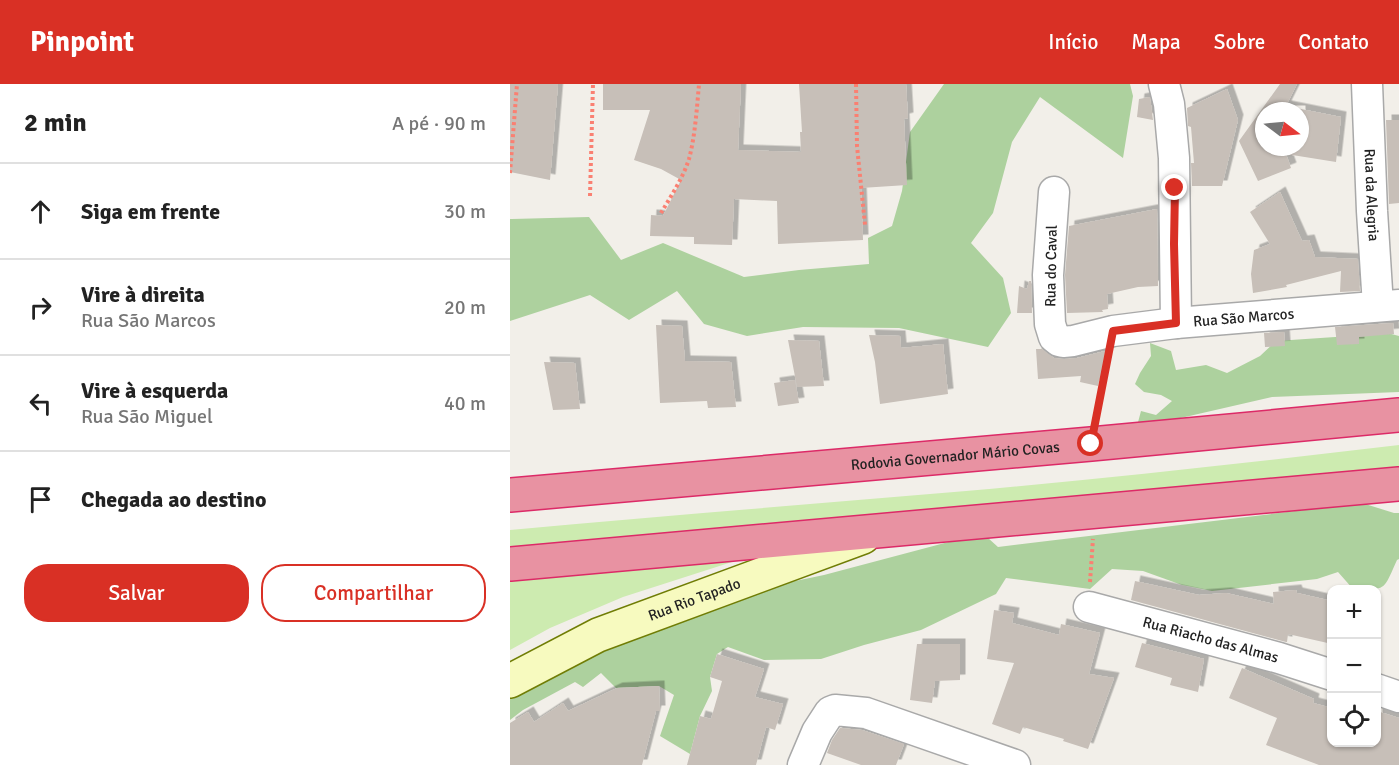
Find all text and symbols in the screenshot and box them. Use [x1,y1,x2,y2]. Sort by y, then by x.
text: Pinpoint [30,25,134,59]
text: Início [1048,29,1098,55]
text: Mapa [1131,29,1181,55]
text: Sobre [1214,29,1265,55]
text: Contato [1298,29,1369,55]
north arrow [1255,102,1309,156]
text: 2 min [24,107,87,139]
text: A pé · 90 m [392,111,486,136]
street label: Rua da Alegria [1361,148,1383,242]
route end [1161,174,1187,200]
icon: ahead [24,195,57,228]
text: Siga em frente [81,198,220,225]
text: 30 m [444,199,486,224]
street label: Rua do Caval [1041,225,1061,307]
text: Vire à direita [81,281,205,308]
icon: right [24,291,57,324]
text: 20 m [444,295,486,320]
street label: Rua São Marcos [1192,304,1295,331]
text: Rua São Marcos [81,308,216,333]
text: Vire à esquerda [81,377,228,404]
icon: left [24,387,57,420]
text: 40 m [444,391,486,416]
text: Rua São Miguel [81,404,213,429]
route start [1077,430,1103,456]
street label: Rodovia Governador Mário Covas [850,438,1061,474]
icon: arrive [24,483,57,516]
text: Chegada ao destino [81,486,267,513]
button: Salvar [24,564,249,622]
button: Compartilhar [261,564,486,622]
street label: Rua Rio Tapado [646,574,743,625]
map controls [1327,585,1381,747]
button: + [1327,585,1381,639]
street label: Rua Riacho das Almas [1141,613,1281,667]
button: − [1327,639,1381,693]
button: locate [1327,693,1381,747]

